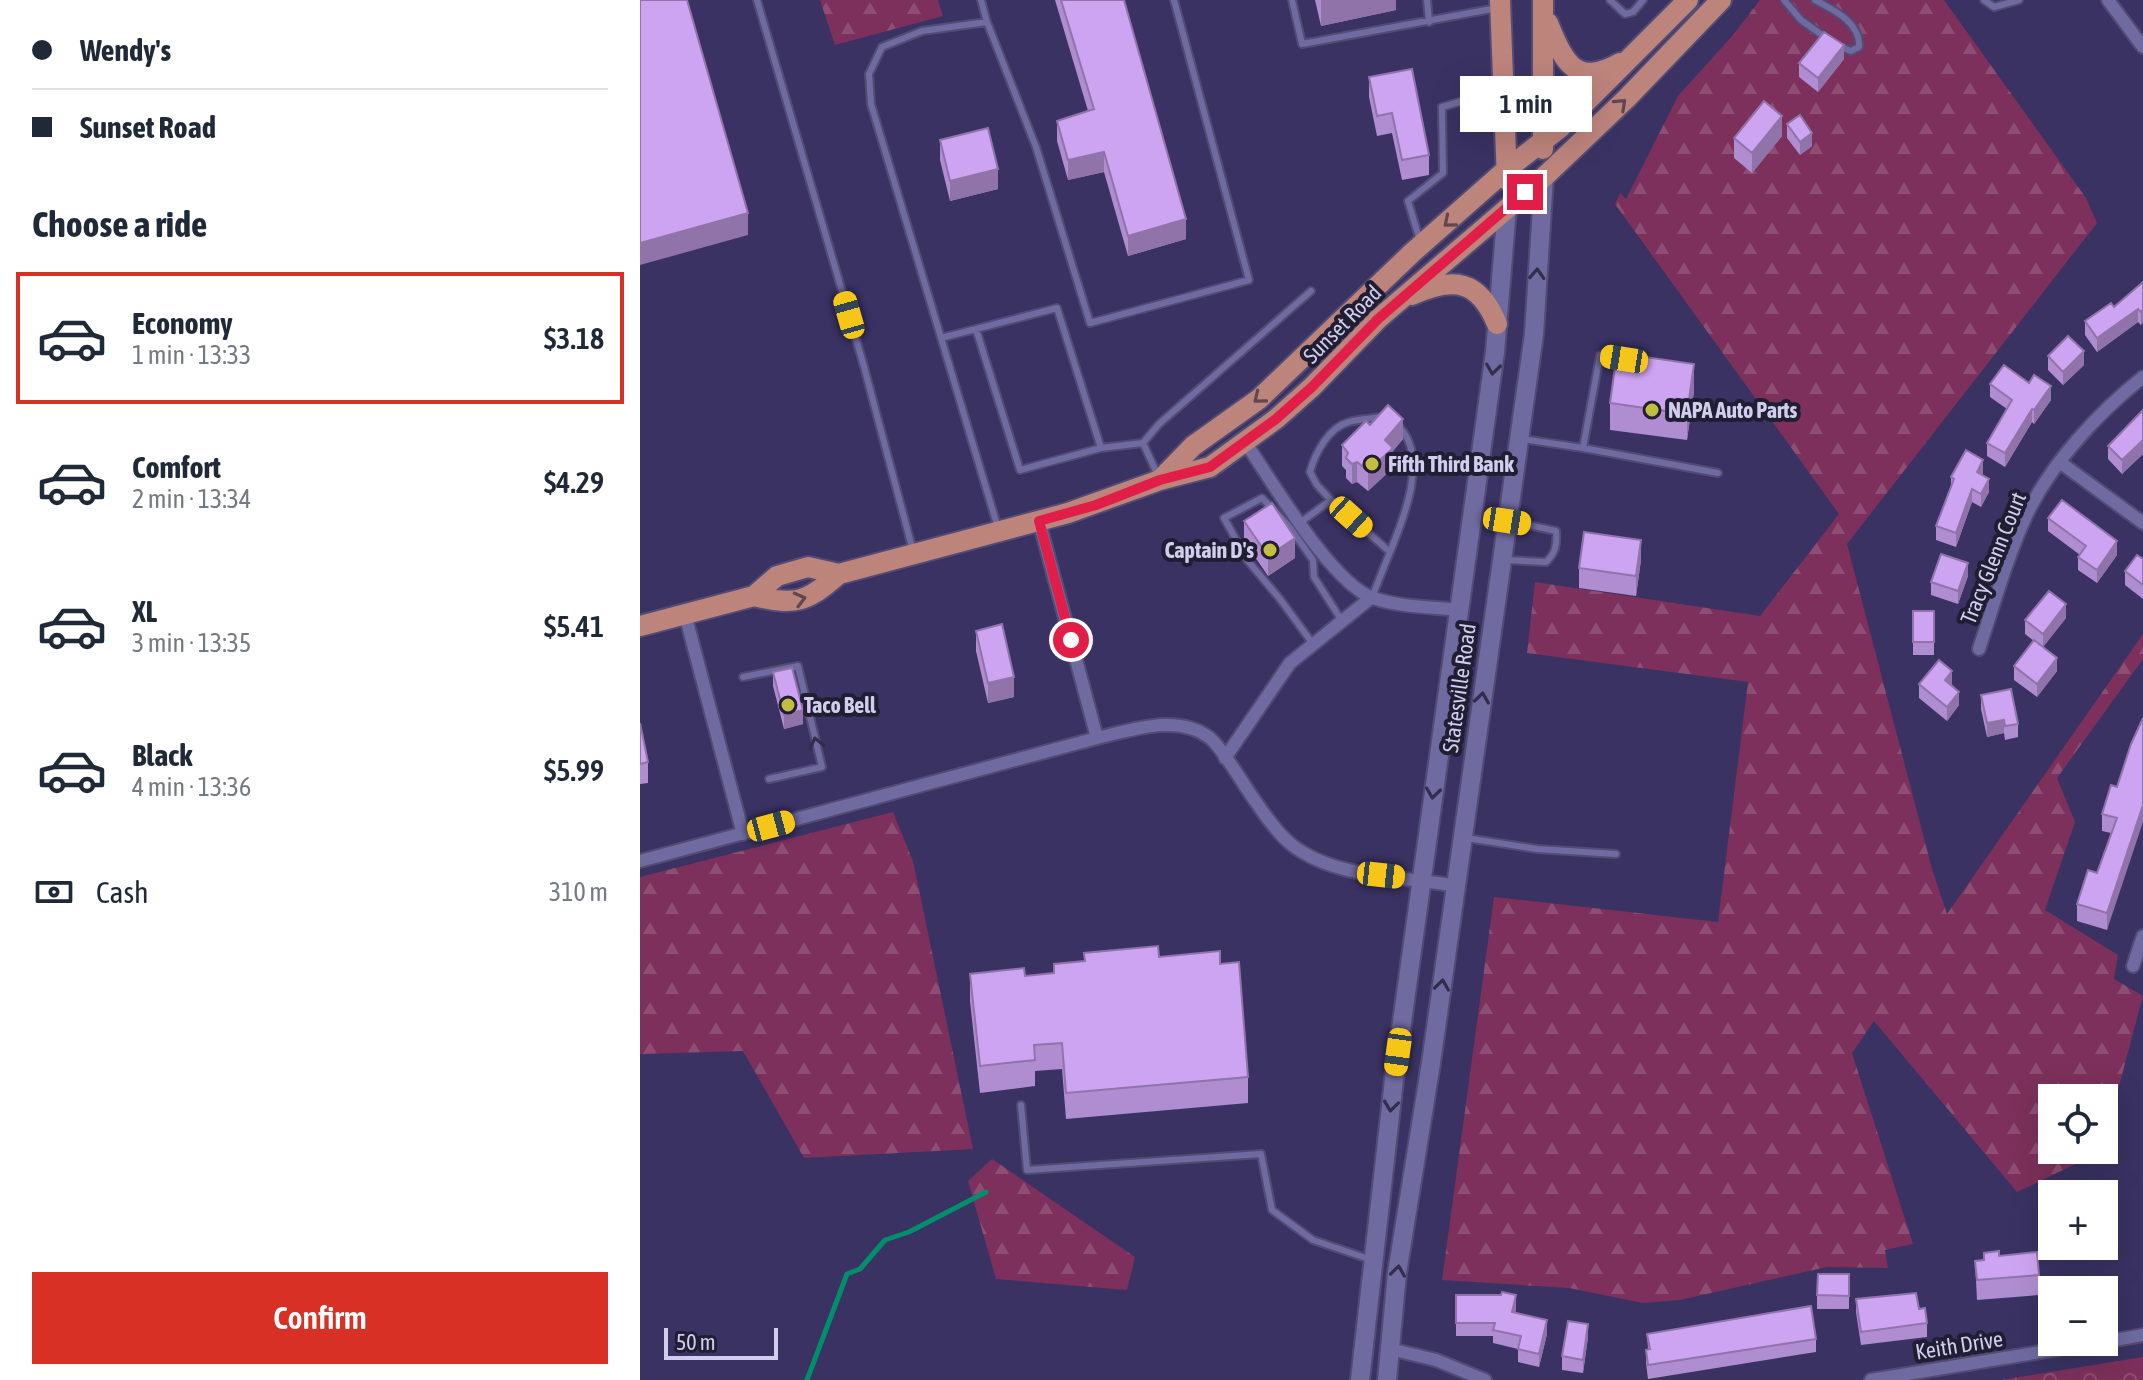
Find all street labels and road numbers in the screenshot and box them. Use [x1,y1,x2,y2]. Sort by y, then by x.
street label: Sunset Road [1298,280,1386,368]
street label: Tracy Glenn Court [1955,488,2031,628]
street label: Statesville Road [1437,622,1481,754]
street label: Keith Drive [1913,1325,2005,1365]

